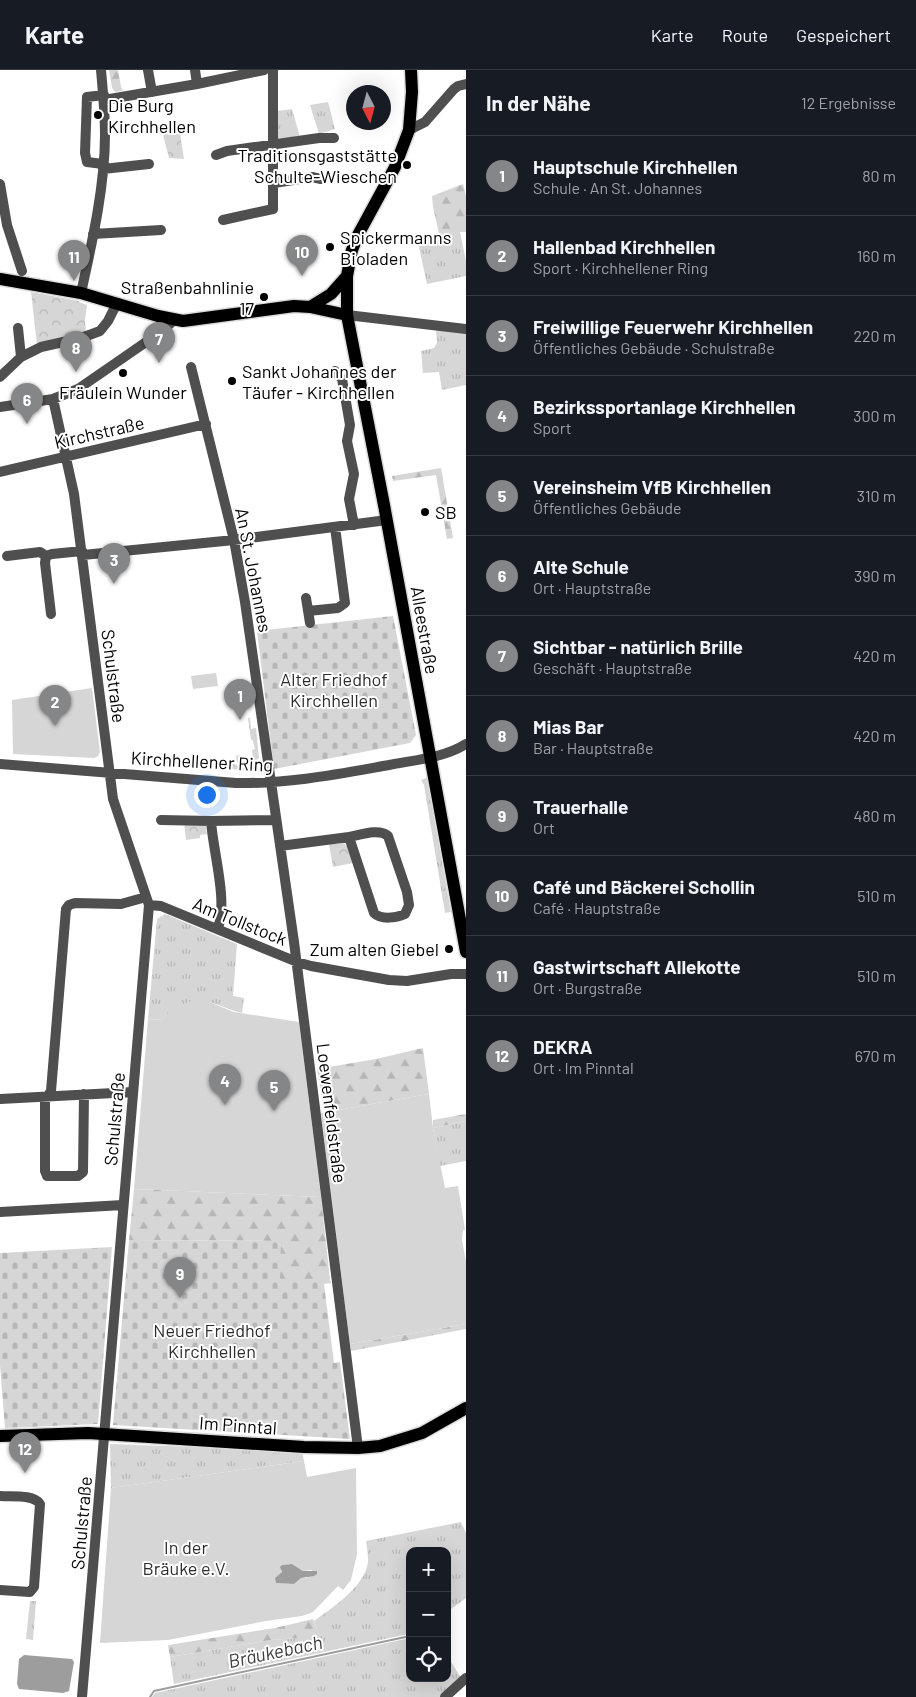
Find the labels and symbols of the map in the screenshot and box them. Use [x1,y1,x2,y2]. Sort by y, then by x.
north arrow [346,85,391,130]
place label: Die Burg Kirchhellen [108,94,196,137]
marker: Die Burg Kirchhellen [92,109,104,121]
place label: Traditionsgaststätte Schulte-Wieschen [237,144,397,187]
marker: Traditionsgaststätte Schulte-Wieschen [401,159,413,171]
place label: Spickermanns Bioladen [340,226,451,269]
pin: 10 [286,235,318,276]
pin: 11 [58,240,90,281]
marker: Spickermanns Bioladen [324,241,336,253]
place label: Straßenbahnlinie 17 [121,276,254,319]
marker: Straßenbahnlinie 17 [258,291,270,303]
pin: 7 [143,322,175,363]
pin: 8 [60,331,92,372]
place label: Sankt Johannes der Täufer - Kirchhellen [242,360,397,403]
marker: Fräulein Wunder [117,367,129,379]
marker: Sankt Johannes der Täufer - Kirchhellen [226,375,238,387]
place label: Fräulein Wunder [59,381,187,403]
pin: 6 [11,383,43,424]
street label: Kirchstraße [52,411,146,453]
place label: SB [435,501,457,523]
street label: An St. Johannes [231,506,277,634]
marker: SB [419,506,431,518]
pin: 3 [98,543,130,584]
street label: Alleestraße [406,584,444,676]
street label: Schulstraße [97,628,131,724]
park label: Alter Friedhof Kirchhellen [280,668,388,711]
pin: 1 [224,679,256,720]
pin: 2 [39,685,71,726]
street label: Kirchhellener Ring [130,746,274,776]
your location [194,782,220,808]
street label: Am Tollstock [190,892,290,950]
place label: Zum alten Giebel [310,938,439,960]
marker: Zum alten Giebel [443,943,455,955]
street label: Loewenfeldstraße [312,1042,352,1184]
pin: 4 [209,1064,241,1105]
pin: 5 [258,1070,290,1111]
street label: Schulstraße [99,1071,129,1167]
pin: 9 [164,1257,196,1298]
park label: Neuer Friedhof Kirchhellen [153,1319,271,1362]
street label: Im Pinntal [198,1411,278,1439]
pin: 12 [9,1432,41,1473]
street label: Schulstraße [66,1475,96,1571]
park label: In der Bräuke e.V. [143,1536,230,1579]
water label: Bräukebach [226,1630,324,1672]

